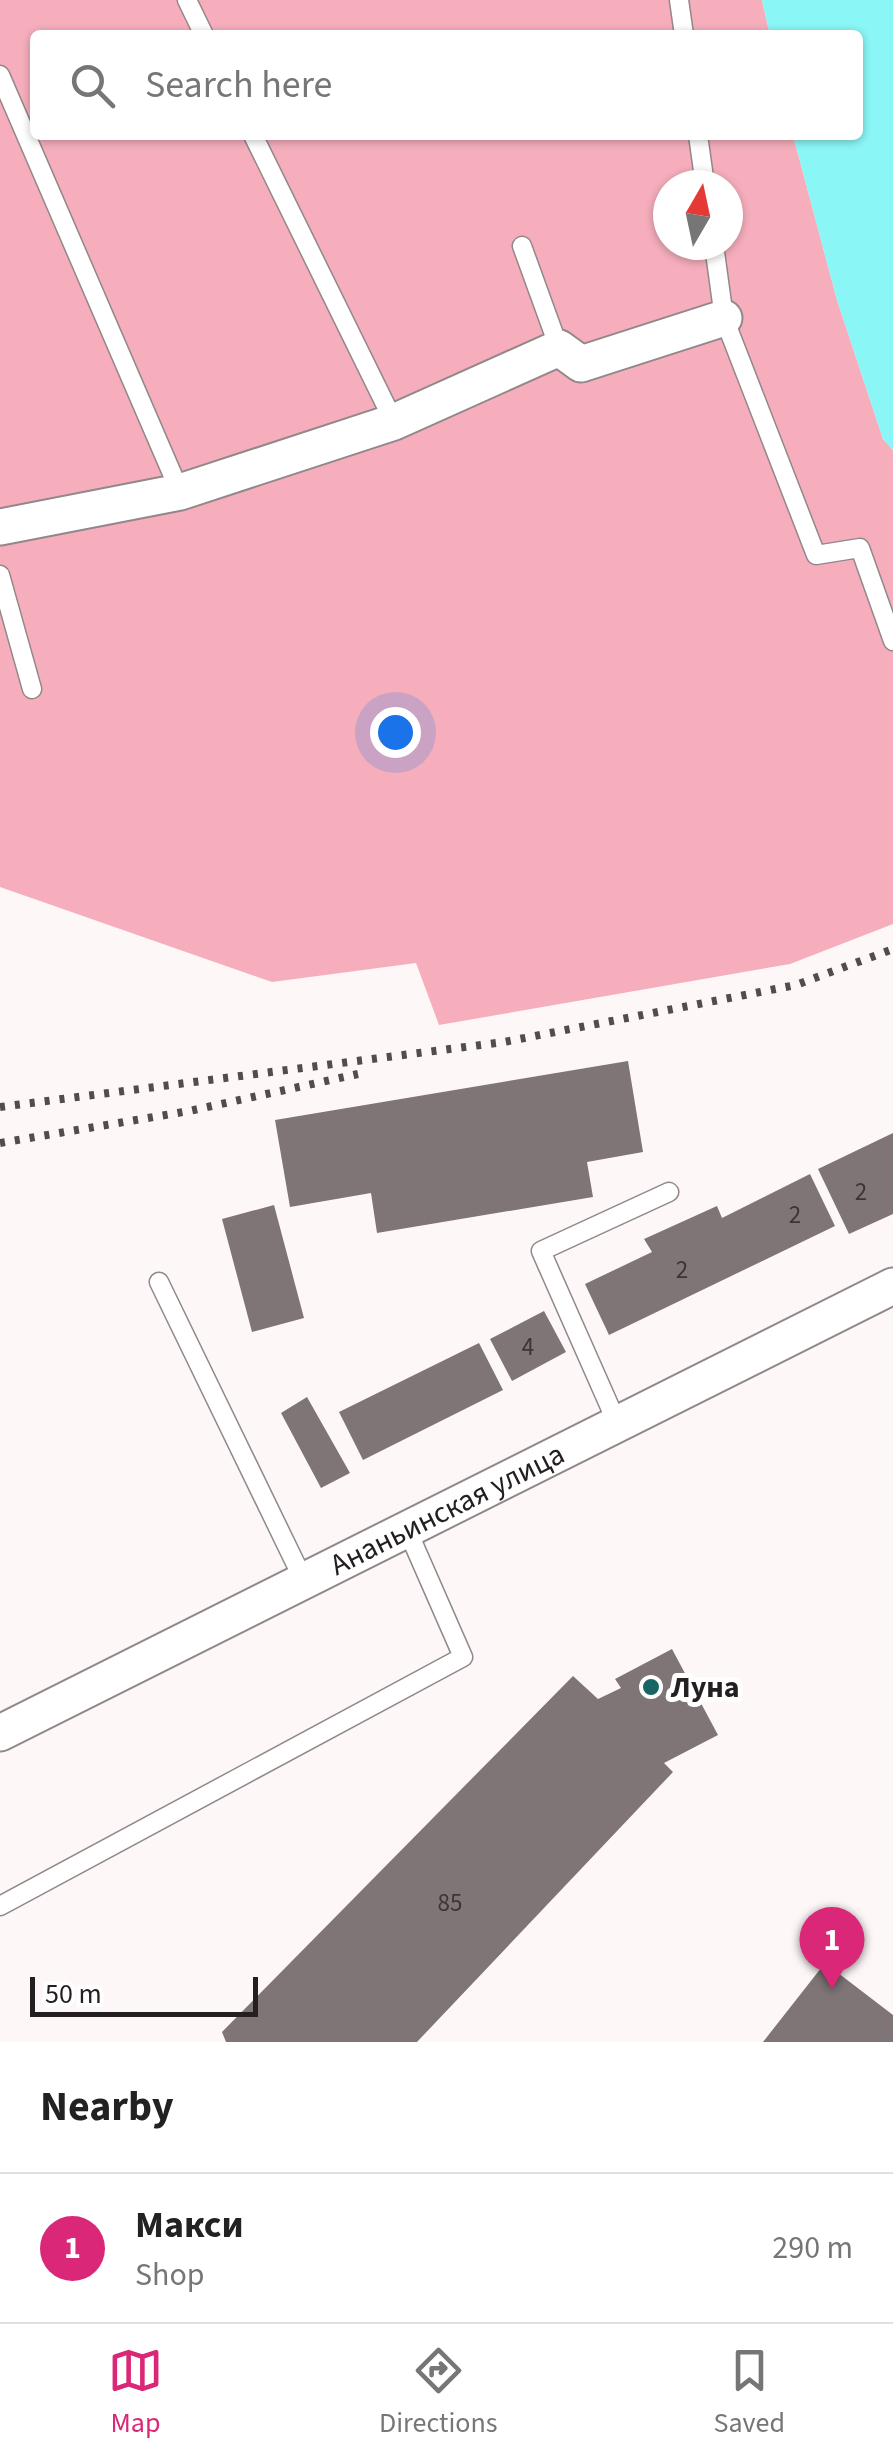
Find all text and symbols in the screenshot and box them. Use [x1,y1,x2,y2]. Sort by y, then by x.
search box [30,30,863,140]
icon: search [65,58,120,113]
text: Search here [145,58,332,112]
north arrow [653,170,743,260]
your location [370,707,421,758]
house number: 2 [855,1174,867,1210]
house number: 2 [789,1197,801,1233]
house number: 2 [676,1252,688,1288]
house number: 4 [522,1329,534,1365]
street label: Ананьинская улица [323,1433,572,1586]
place label: Луна [670,1666,740,1709]
marker: Луна [640,1676,662,1698]
house number: 85 [438,1885,462,1921]
pin: 1 [800,1906,864,1989]
scale bar [30,1972,258,2016]
text: 50 m [45,1974,102,2014]
text: Nearby [40,2077,174,2137]
text: Макси [135,2198,244,2252]
text: 1 [64,2225,81,2271]
text: 290 m [772,2225,853,2271]
text: Shop [135,2252,205,2298]
tab: Map [108,2343,163,2443]
tab: Directions [379,2343,498,2443]
tab: Saved [714,2343,785,2443]

